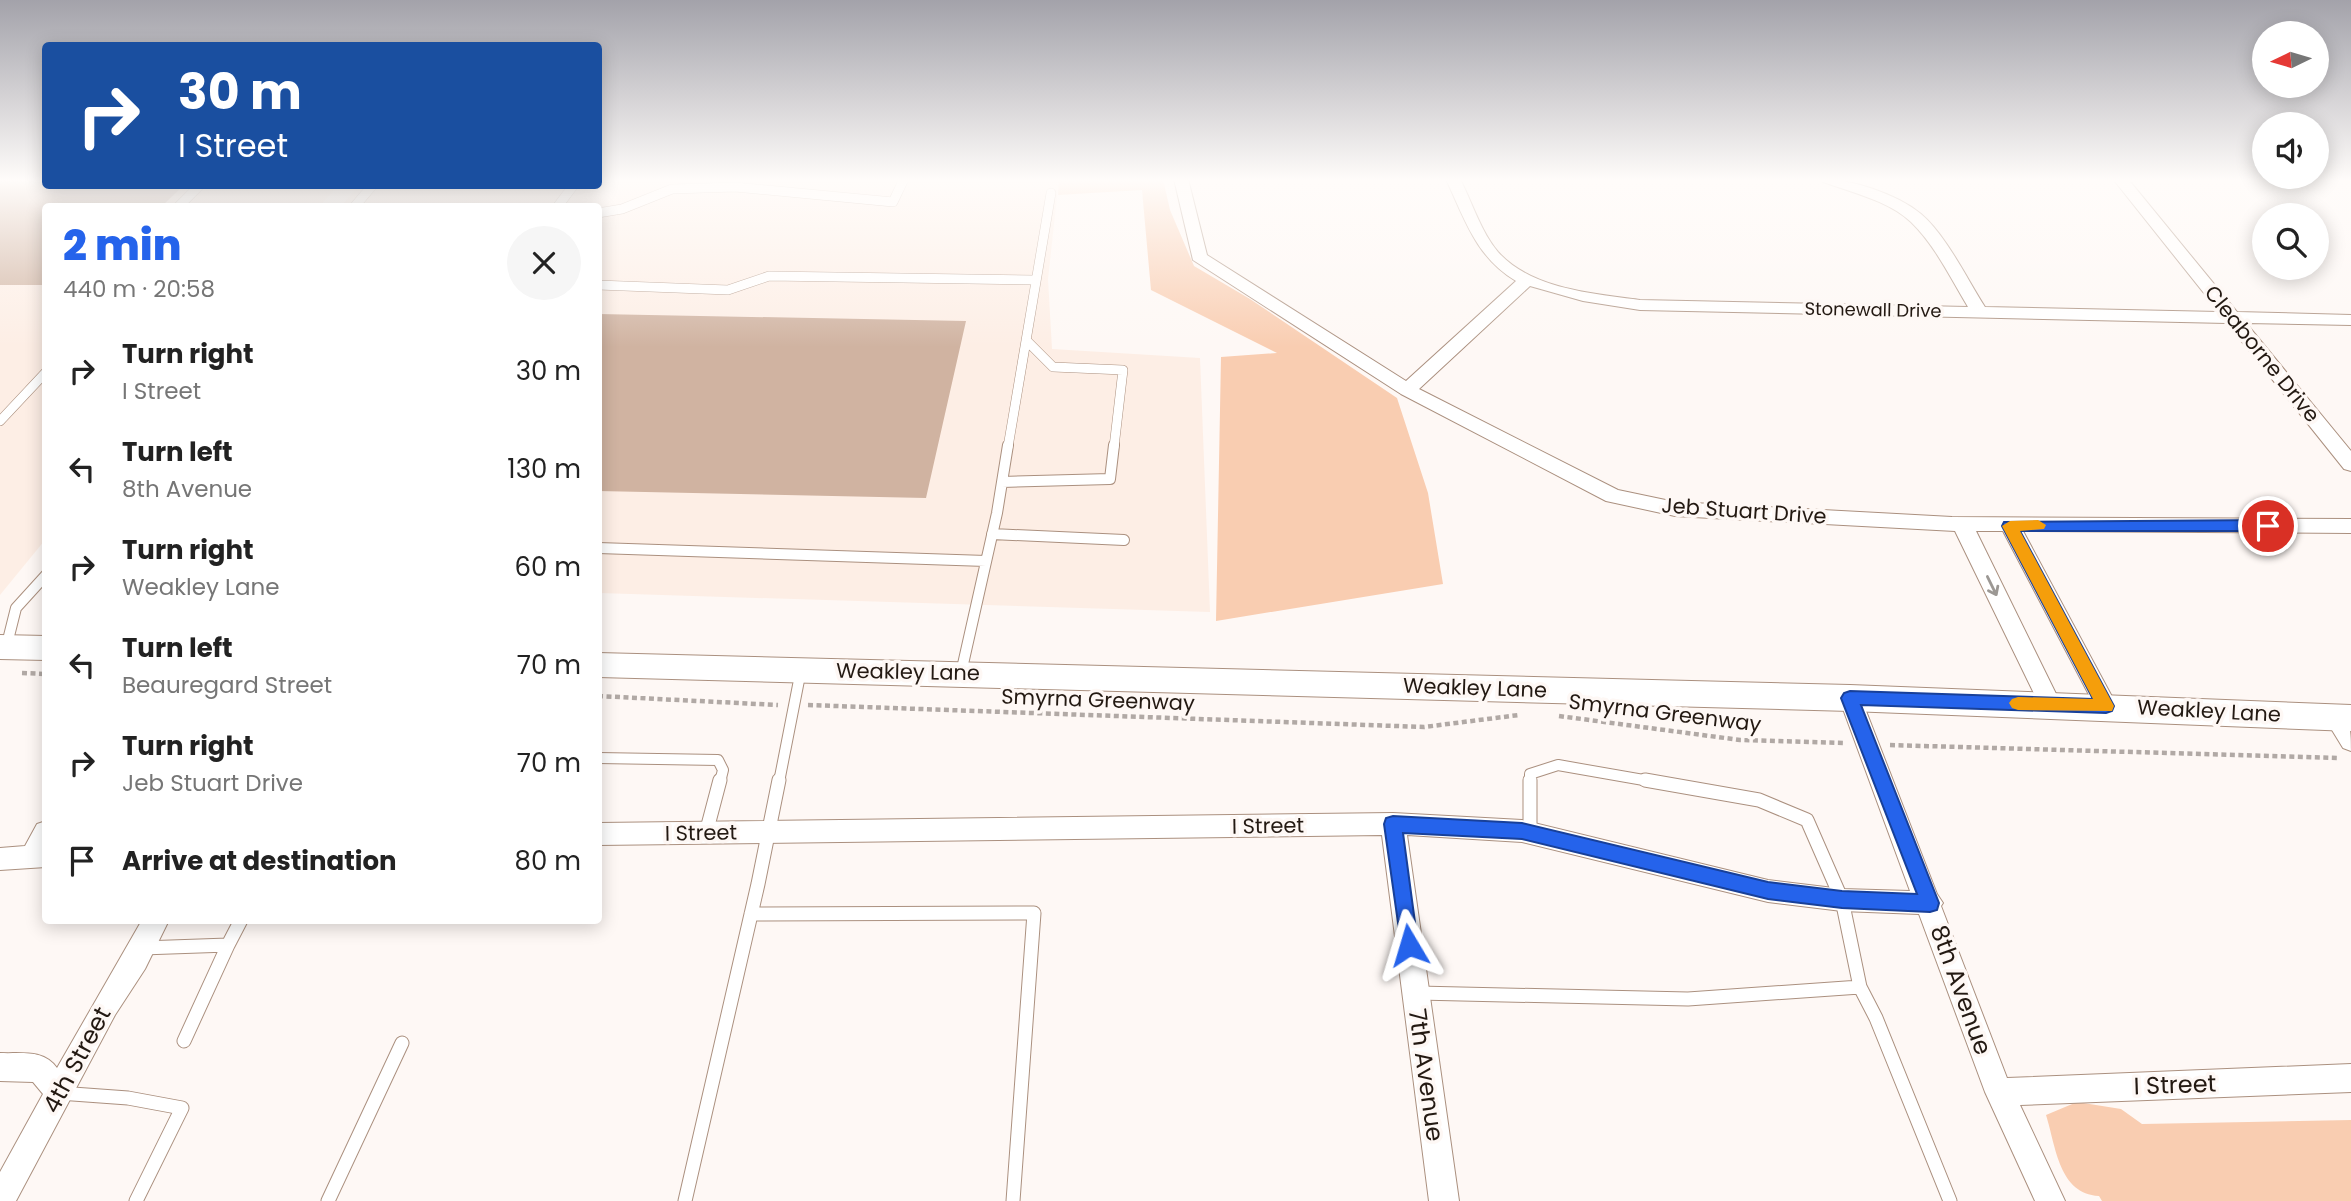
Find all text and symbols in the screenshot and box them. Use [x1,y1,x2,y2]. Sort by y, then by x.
north arrow [2252,21,2329,98]
map controls [2252,21,2329,280]
text: 30 m [178,58,302,126]
icon: right [63,70,154,161]
button: sound [2252,112,2329,189]
text: I Street [178,123,288,168]
button: search [2252,203,2329,280]
text: 2 min [63,216,181,275]
button: close [507,226,581,300]
text: 440 m · 20:58 [63,273,215,305]
street label: Cleaborne Drive [2198,279,2327,428]
street label: Stonewall Drive [1804,296,1942,323]
text: Turn right [122,336,254,372]
icon: right [63,352,101,390]
text: 30 m [516,353,581,389]
text: I Street [122,375,201,407]
text: Turn left [122,434,233,470]
icon: left [63,450,101,488]
text: 130 m [507,451,581,487]
text: 8th Avenue [122,473,252,505]
street label: Jeb Stuart Drive [1661,490,1827,531]
pin [2238,496,2298,556]
icon: arrive [2249,507,2287,545]
text: Turn right [122,532,254,568]
icon: right [63,548,101,586]
text: 60 m [514,549,581,585]
text: Weakley Lane [122,571,280,603]
one-way arrow [1986,575,2000,596]
text: Turn left [122,630,233,666]
icon: left [63,646,101,684]
text: 70 m [517,647,581,683]
street label: Weakley Lane [836,656,980,687]
text: Beauregard Street [122,669,332,701]
street label: Weakley Lane [1403,670,1547,705]
street label: Smyrna Greenway [1001,682,1196,717]
street label: Smyrna Greenway [1567,686,1763,739]
street label: Weakley Lane [2136,692,2282,729]
text: Turn right [122,728,254,764]
icon: right [63,744,101,782]
text: 70 m [517,745,581,781]
text: Jeb Stuart Drive [122,767,303,799]
street label: I Street [1232,810,1304,841]
street label: I Street [665,817,737,848]
icon: arrive [63,842,101,880]
text: Arrive at destination [122,843,397,879]
text: 80 m [515,843,581,879]
position arrow [1372,908,1446,982]
street label: 8th Avenue [1923,920,2000,1059]
street label: 4th Street [35,1001,118,1119]
street label: 7th Avenue [1401,1006,1452,1143]
street label: I Street [2133,1067,2217,1102]

